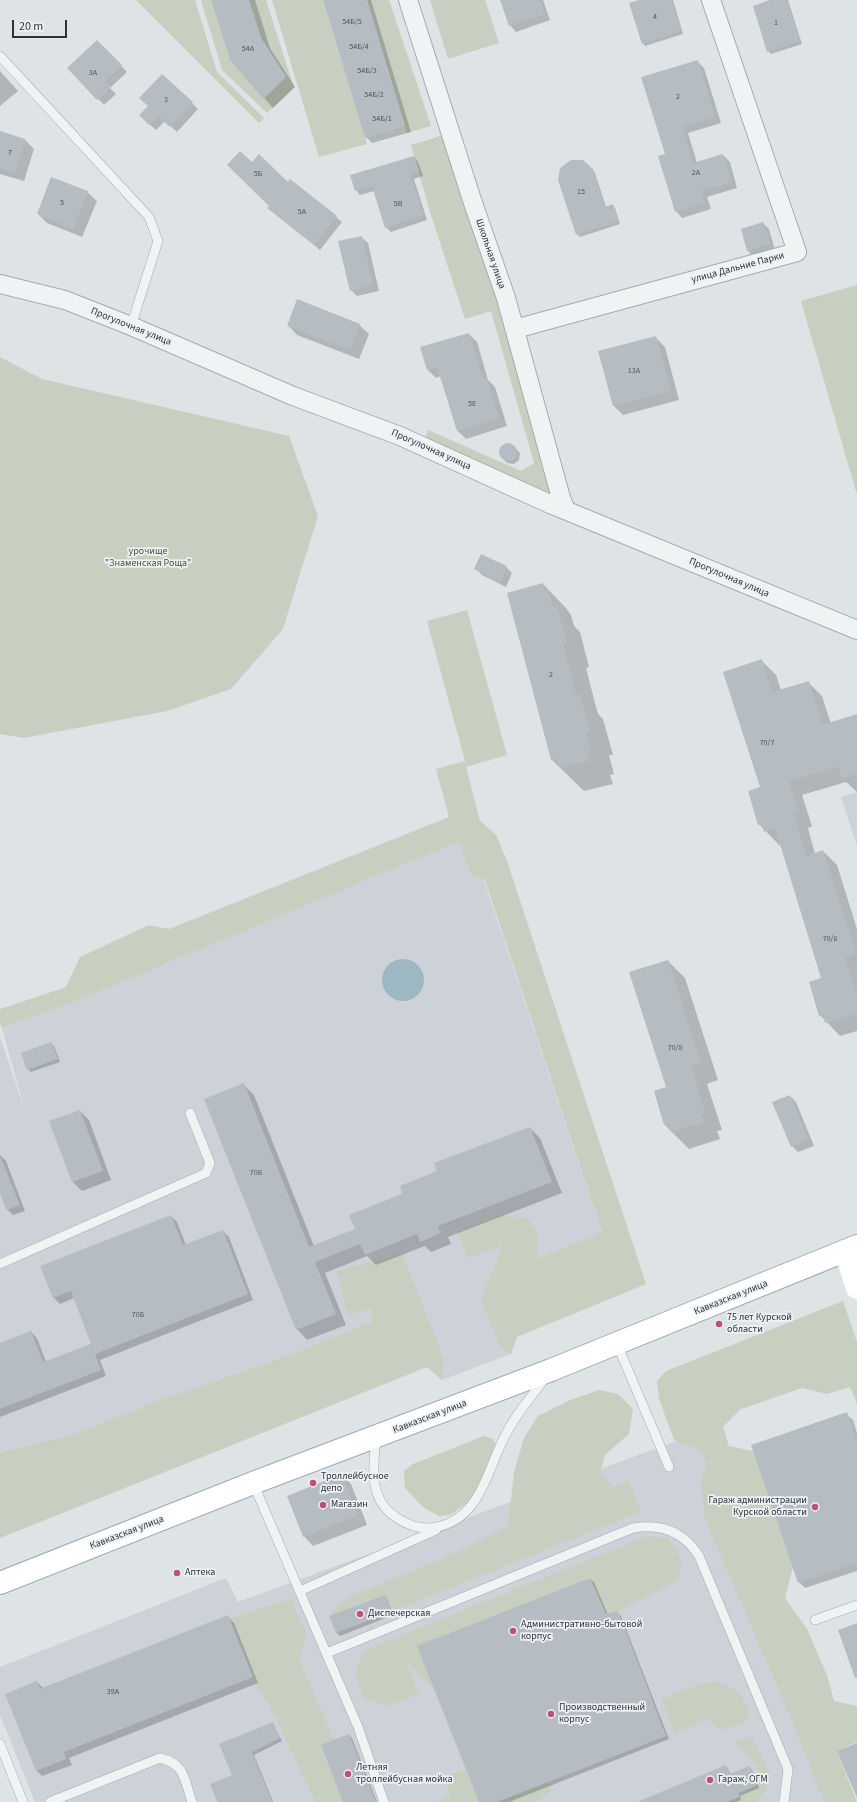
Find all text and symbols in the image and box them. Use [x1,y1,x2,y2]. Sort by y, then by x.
scale bar [14,12,69,38]
house number: 4 [653,12,657,22]
house number: 54Б/5 [342,17,362,27]
text: 20 m [19,18,43,35]
house number: 1 [774,18,778,28]
house number: 54Б/4 [349,42,369,52]
house number: 54А [242,44,254,54]
house number: 54Б/3 [357,66,377,76]
house number: 3А [89,68,97,78]
house number: 54Б/2 [364,90,384,100]
house number: 2 [676,92,680,102]
house number: 3 [164,95,168,105]
house number: 54Б/1 [372,114,392,124]
house number: 7 [8,148,12,158]
house number: 2А [692,168,700,178]
house number: 5Б [254,169,262,179]
house number: 15 [577,187,585,197]
house number: 5 [60,198,64,208]
house number: 5В [394,199,402,209]
house number: 5А [298,207,306,217]
street label: Школьная улица [472,217,508,291]
street label: улица Дальние Парки [690,250,786,286]
street label: Прогулочная улица [89,305,173,349]
house number: 13А [628,366,640,376]
house number: 5Е [468,399,476,409]
street label: Прогулочная улица [389,427,473,473]
park label: урочище "Знаменская Роща" [105,546,191,570]
street label: Прогулочная улица [687,556,771,600]
house number: 2 [549,670,553,680]
house number: 70/7 [760,738,774,748]
house number: 70/6 [823,934,837,944]
house number: 70/8 [668,1043,682,1053]
house number: 70Б [250,1168,262,1178]
street label: Кавказская улица [693,1278,769,1318]
house number: 70Б [132,1310,144,1320]
place label: 75 лет Курской области [727,1312,792,1336]
marker: 75 лет Курской области [714,1319,724,1329]
street label: Кавказская улица [391,1397,469,1437]
place label: Троллейбусное депо [321,1471,389,1494]
marker: Троллейбусное депо [308,1478,318,1488]
place label: Гараж администрации Курской области [709,1495,807,1518]
place label: Магазин [331,1499,368,1511]
marker: Магазин [318,1500,328,1510]
marker: Гараж администрации Курской области [810,1502,820,1512]
street label: Кавказская улица [88,1513,166,1553]
place label: Аптека [185,1567,215,1579]
marker: Аптека [172,1568,182,1578]
place label: Диспечерская [368,1608,430,1620]
marker: Диспечерская [355,1609,365,1619]
place label: Административно-бытовой корпус [521,1619,642,1642]
marker: Административно-бытовой корпус [508,1626,518,1636]
house number: 39А [107,1687,119,1697]
place label: Производственный корпус [559,1702,645,1726]
marker: Производственный корпус [546,1709,556,1719]
place label: Летняя троллейбусная мойка [356,1762,452,1786]
marker: Летняя троллейбусная мойка [343,1769,353,1779]
place label: Гараж, ОГМ [718,1774,768,1786]
marker: Гараж, ОГМ [705,1775,715,1785]

